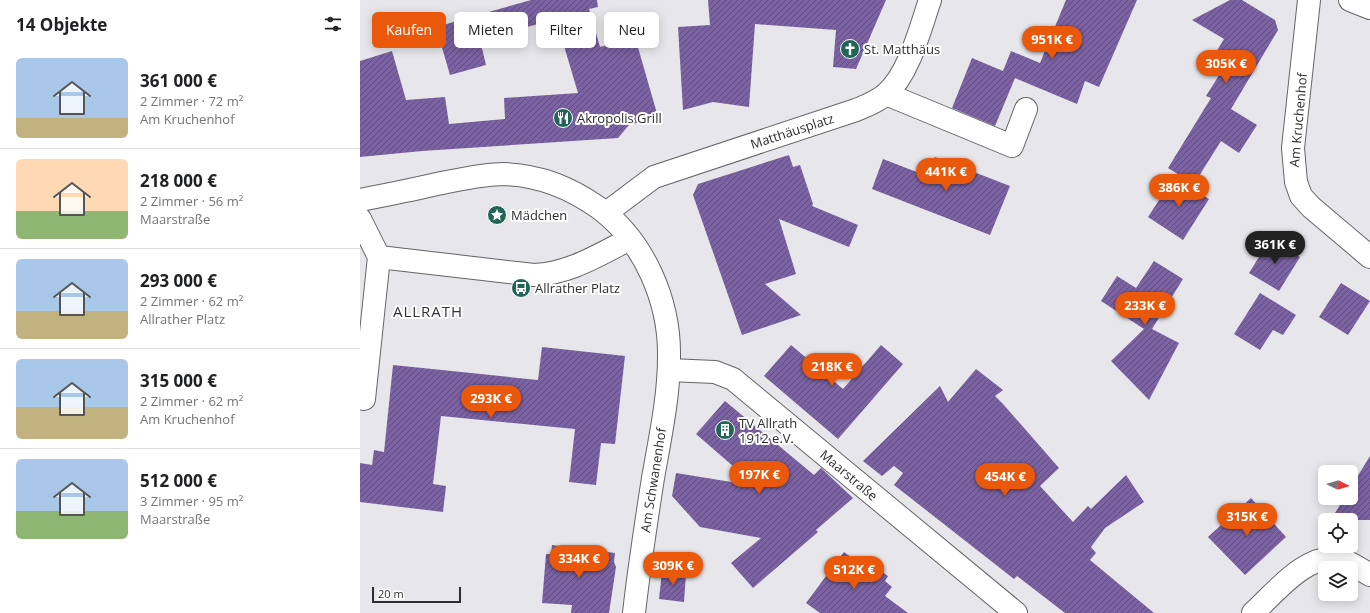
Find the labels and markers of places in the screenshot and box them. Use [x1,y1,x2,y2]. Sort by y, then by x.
pin: 951K € [1019,26,1085,60]
church icon: St. Matthäus [839,38,861,60]
place label: St. Matthäus [864,40,940,58]
pin: 305K € [1193,50,1259,84]
restaurant icon: Akropolis Grill [552,107,574,129]
place label: Akropolis Grill [577,109,662,127]
pin: 441K € [913,158,979,192]
pin: 386K € [1146,174,1212,208]
place icon: Mädchen [486,204,508,226]
place label: Mädchen [511,206,567,224]
pin: 361K € [1242,231,1308,265]
bus stop icon: Allrather Platz [510,277,532,299]
place label: Allrather Platz [535,279,620,297]
pin: 233K € [1112,292,1178,326]
pin: 218K € [799,353,865,387]
pin: 293K € [458,385,524,419]
place label: TV Allrath 1912 e.V. [739,414,797,447]
building icon: TV Allrath 1912 e.V. [714,419,736,441]
pin: 197K € [726,461,792,495]
pin: 454K € [972,463,1038,497]
pin: 315K € [1214,503,1280,537]
pin: 334K € [546,545,612,579]
pin: 309K € [640,552,706,586]
pin: 512K € [821,556,887,590]

